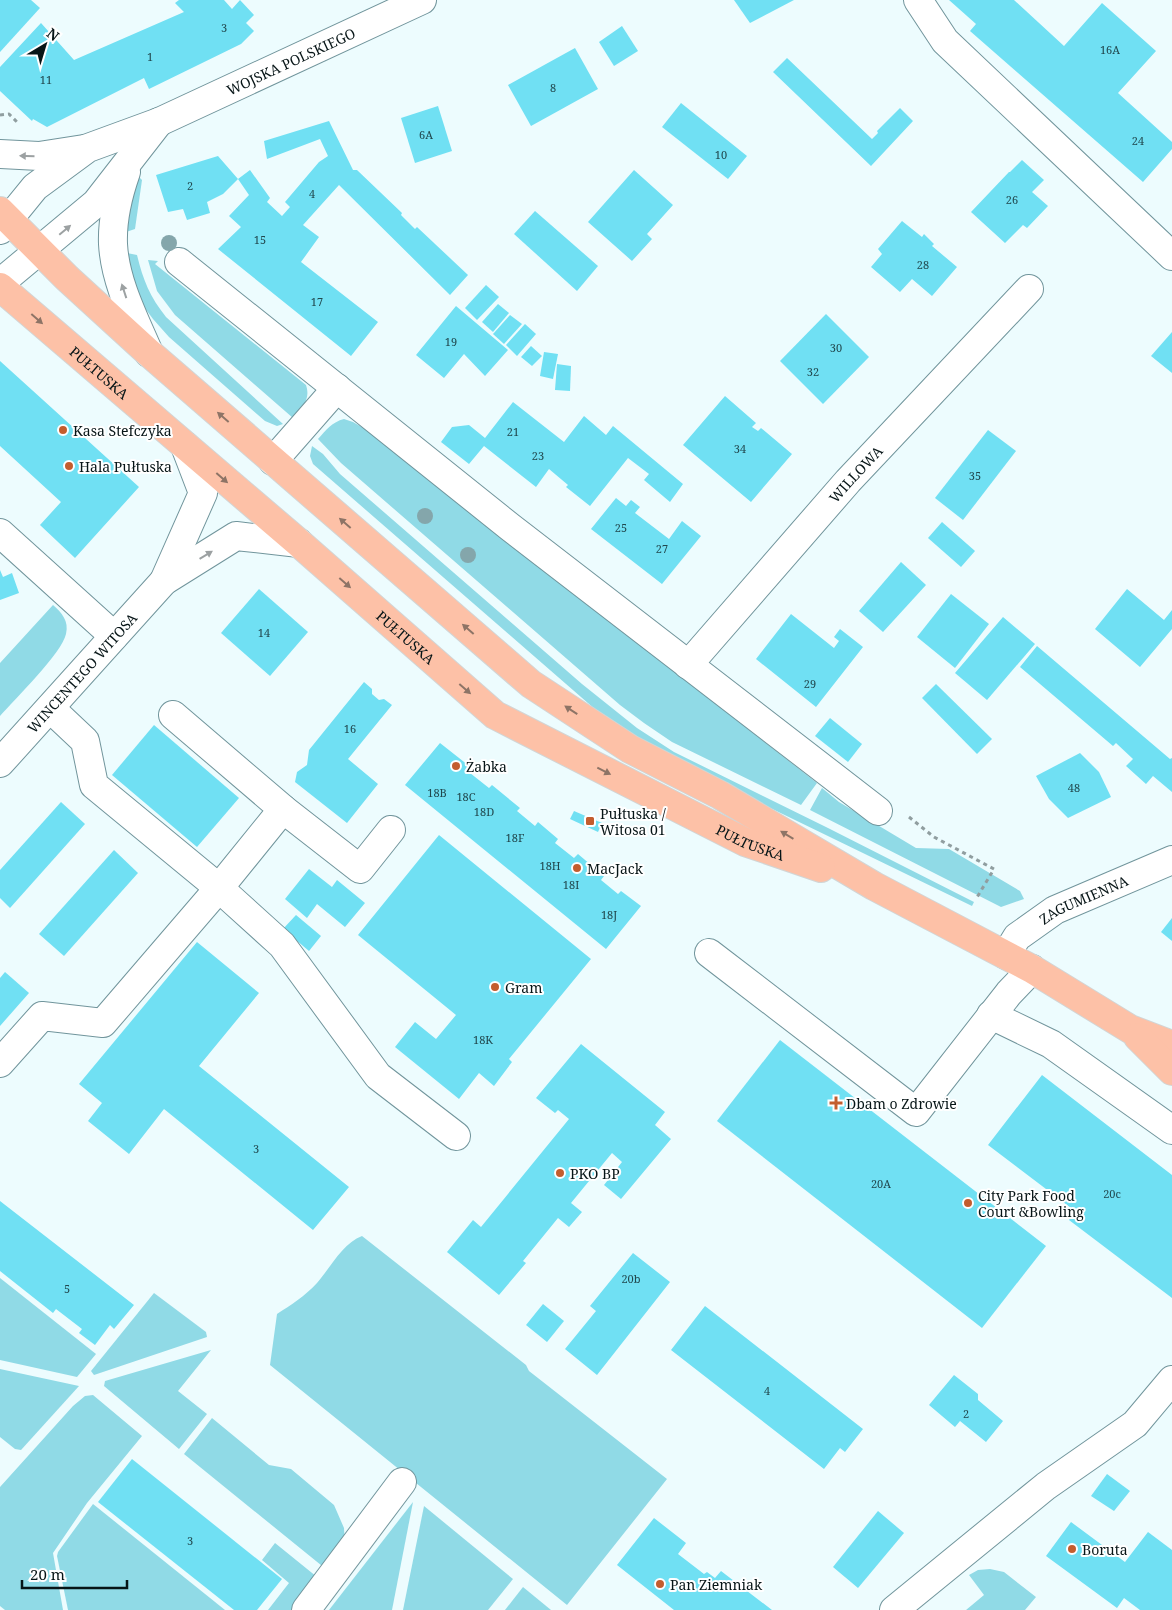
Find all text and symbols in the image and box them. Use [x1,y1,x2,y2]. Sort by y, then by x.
north arrow [20,20,70,70]
house number: 3 [221,20,227,35]
text: N [43,23,64,45]
street label: WOJSKA POLSKIEGO [223,23,358,99]
house number: 16A [1100,42,1120,57]
house number: 1 [147,49,153,64]
house number: 11 [40,72,52,87]
house number: 8 [550,80,556,95]
house number: 6A [419,127,433,142]
house number: 24 [1132,133,1144,148]
house number: 10 [715,147,727,162]
one-way arrow [19,152,35,160]
house number: 2 [187,178,193,193]
house number: 4 [309,186,315,201]
house number: 26 [1006,192,1018,207]
one-way arrow [58,224,71,235]
house number: 15 [254,232,266,247]
house number: 28 [917,257,929,272]
one-way arrow [119,284,127,299]
house number: 17 [311,294,323,309]
one-way arrow [31,313,43,324]
house number: 19 [445,334,457,349]
house number: 30 [830,340,842,355]
street label: PUŁTUSKA [66,341,133,403]
house number: 32 [807,364,819,379]
one-way arrow [217,411,229,423]
place label: Kasa Stefczyka [73,421,172,440]
marker: Kasa Stefczyka [57,424,69,436]
house number: 21 [507,424,519,439]
house number: 34 [734,441,746,456]
street label: WILLOWA [824,441,886,506]
house number: 23 [532,448,544,463]
place label: Hala Pułtuska [79,457,172,476]
marker: Hala Pułtuska [63,460,75,472]
house number: 35 [969,468,981,483]
one-way arrow [215,472,228,483]
one-way arrow [338,517,351,528]
house number: 25 [615,520,627,535]
house number: 27 [656,541,668,556]
one-way arrow [199,551,212,560]
one-way arrow [338,578,351,589]
street label: PUŁTUSKA [373,606,440,668]
street label: WINCENTEGO WITOSA [23,608,141,737]
one-way arrow [462,623,474,635]
house number: 14 [258,625,270,640]
house number: 29 [804,676,816,691]
one-way arrow [458,683,471,694]
one-way arrow [564,705,577,715]
house number: 16 [344,721,356,736]
place label: Żabka [466,757,507,776]
marker: Żabka [450,760,462,772]
one-way arrow [597,767,611,775]
house number: 48 [1068,780,1080,795]
house number: 18B [427,785,447,800]
house number: 18C [456,789,476,804]
house number: 18D [474,804,494,819]
place label: Pułtuska / Witosa 01 [600,804,667,839]
marker: Pułtuska / Witosa 01 [584,815,596,827]
street label: PUŁTUSKA [713,820,787,864]
house number: 18F [506,830,525,845]
one-way arrow [780,830,793,839]
house number: 18H [539,858,561,873]
place label: MacJack [587,859,644,878]
marker: MacJack [571,862,583,874]
street label: ZAGUMIENNA [1035,870,1131,928]
house number: 18I [563,877,579,892]
house number: 18J [601,907,617,922]
place label: Gram [505,978,542,997]
marker: Gram [489,981,501,993]
house number: 18K [473,1032,493,1047]
place label: Dbam o Zdrowie [846,1094,957,1113]
marker: Dbam o Zdrowie [830,1097,842,1109]
house number: 3 [253,1141,259,1156]
place label: PKO BP [570,1164,620,1183]
marker: PKO BP [554,1167,566,1179]
house number: 20A [871,1176,891,1191]
place label: City Park Food Court &Bowling [978,1186,1084,1221]
house number: 20c [1103,1186,1121,1201]
marker: City Park Food Court &Bowling [962,1197,974,1209]
house number: 20b [621,1271,641,1286]
house number: 5 [64,1281,70,1296]
house number: 4 [764,1383,770,1398]
house number: 2 [963,1406,969,1421]
house number: 3 [187,1533,193,1548]
place label: Boruta [1082,1540,1128,1559]
marker: Boruta [1066,1543,1078,1555]
scale bar [22,1558,128,1590]
text: 20 m [30,1564,65,1584]
place label: Pan Ziemniak [670,1575,763,1594]
marker: Pan Ziemniak [654,1578,666,1590]

